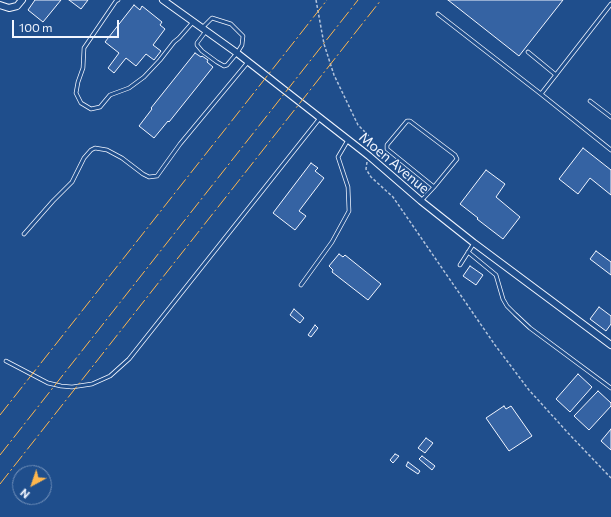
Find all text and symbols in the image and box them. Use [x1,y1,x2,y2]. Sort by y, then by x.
scale bar [14,12,121,38]
text: 100 m [19,20,53,34]
street label: Moen Avenue [355,129,433,197]
north arrow [12,465,52,505]
text: N [17,486,32,501]

